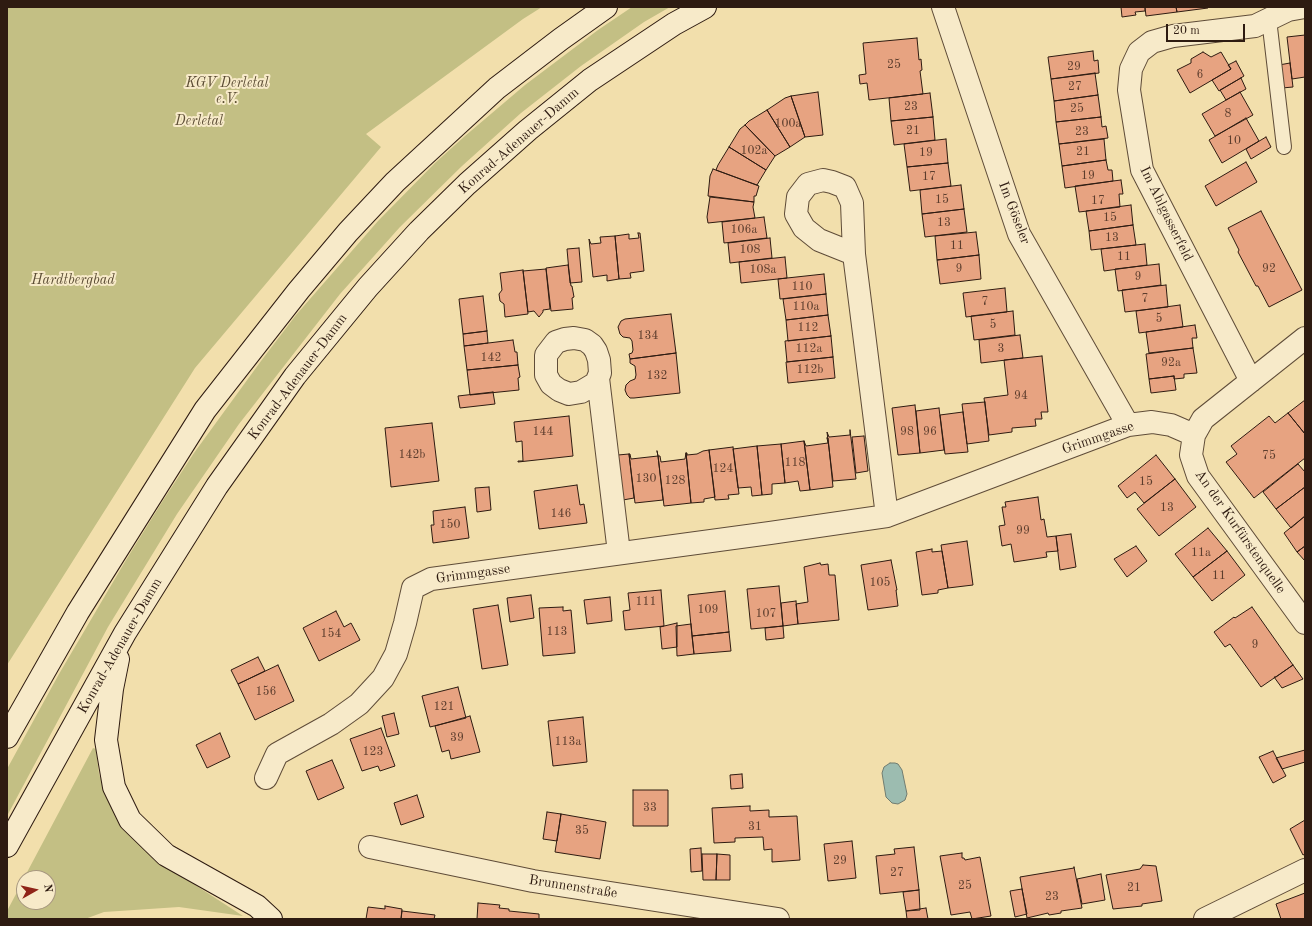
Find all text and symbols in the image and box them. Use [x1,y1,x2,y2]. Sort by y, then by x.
scale bar [1168,16,1247,42]
text: 20 m [1173,25,1200,37]
house number: 25 [887,58,901,72]
house number: 29 [1067,60,1081,74]
house number: 6 [1197,68,1203,82]
park label: KGV Derletal e.V. [186,75,268,108]
house number: 27 [1068,80,1082,94]
street label: Konrad-Adenauer-Damm [455,84,583,198]
house number: 23 [904,100,918,114]
house number: 25 [1070,102,1084,116]
house number: 8 [1225,107,1231,121]
park label: Derletal [175,113,223,129]
house number: 100a [775,117,801,131]
house number: 21 [906,124,920,138]
house number: 23 [1075,125,1089,139]
house number: 10 [1227,134,1241,148]
house number: 102a [741,144,767,158]
house number: 21 [1076,145,1090,159]
house number: 19 [919,146,933,160]
street label: Im Ahlgasserfeld [1136,164,1196,264]
house number: 19 [1081,169,1095,183]
house number: 17 [922,170,936,184]
street label: Im Göseler [994,179,1034,247]
house number: 15 [935,193,949,207]
house number: 17 [1091,194,1105,208]
house number: 15 [1103,211,1117,225]
house number: 13 [937,216,951,230]
house number: 106a [731,223,757,237]
house number: 13 [1105,231,1119,245]
house number: 11 [950,239,964,253]
house number: 108 [740,243,760,257]
house number: 11 [1117,250,1131,264]
house number: 9 [956,262,962,276]
house number: 92 [1262,262,1276,276]
house number: 108a [750,263,776,277]
house number: 9 [1135,270,1141,284]
park label: Hardtbergbad [31,272,115,288]
house number: 110 [792,280,812,294]
house number: 7 [1142,292,1148,306]
house number: 7 [982,295,988,309]
house number: 110a [793,300,819,314]
street label: Konrad-Adenauer-Damm [245,310,351,444]
house number: 5 [1156,312,1162,326]
house number: 5 [990,318,996,332]
house number: 112 [798,321,818,335]
house number: 134 [638,329,658,343]
house number: 112a [796,342,822,356]
house number: 3 [998,342,1004,356]
house number: 142 [481,351,501,365]
house number: 92a [1161,356,1181,370]
house number: 112b [796,363,824,377]
house number: 132 [647,369,667,383]
house number: 94 [1014,389,1028,403]
street label: Grimmgasse [1060,418,1136,458]
house number: 144 [533,425,553,439]
house number: 98 [900,425,914,439]
house number: 96 [923,425,937,439]
house number: 142b [398,448,426,462]
house number: 75 [1262,449,1276,463]
house number: 118 [785,456,805,470]
house number: 124 [713,462,733,476]
street label: An der Kurfürstenquelle [1191,467,1289,597]
house number: 130 [636,472,656,486]
house number: 128 [665,474,685,488]
house number: 15 [1139,475,1153,489]
house number: 13 [1160,501,1174,515]
house number: 146 [551,507,571,521]
house number: 150 [440,518,460,532]
house number: 99 [1016,524,1030,538]
house number: 11a [1191,546,1211,560]
street label: Grimmgasse [435,560,511,588]
house number: 11 [1212,569,1226,583]
street label: Konrad-Adenauer-Damm [74,575,166,717]
house number: 105 [870,576,890,590]
house number: 111 [636,595,656,609]
house number: 109 [698,603,718,617]
house number: 107 [756,607,776,621]
house number: 113 [547,625,567,639]
house number: 154 [321,627,341,641]
house number: 9 [1252,638,1258,652]
house number: 156 [256,685,276,699]
house number: 121 [434,700,454,714]
house number: 39 [450,731,464,745]
house number: 113a [555,735,581,749]
house number: 123 [363,745,383,759]
house number: 33 [643,801,657,815]
house number: 31 [748,820,762,834]
house number: 35 [575,824,589,838]
house number: 29 [833,854,847,868]
house number: 27 [890,866,904,880]
north arrow [16,870,56,910]
street label: Brunnenstraße [528,872,618,902]
house number: 25 [958,879,972,893]
house number: 21 [1127,881,1141,895]
text: N [41,883,53,893]
house number: 23 [1045,890,1059,904]

